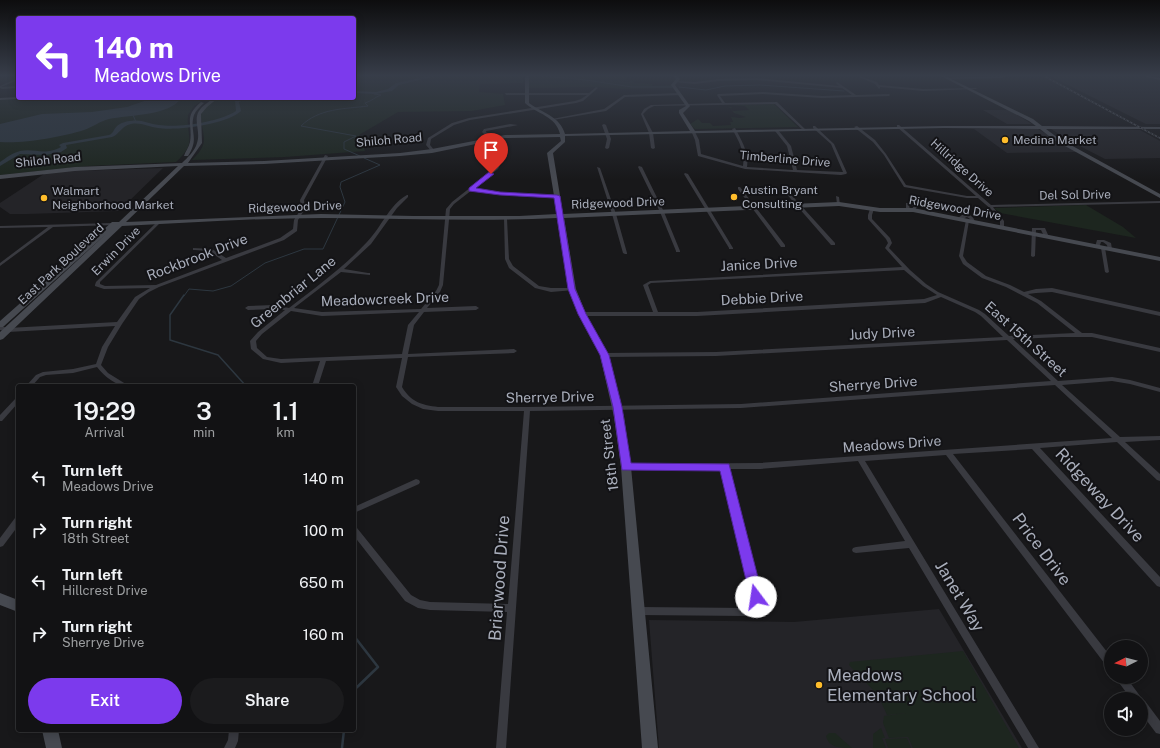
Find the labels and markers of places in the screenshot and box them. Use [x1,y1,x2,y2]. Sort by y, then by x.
pin [474,133,508,174]
place label: Medina Market [1013,133,1097,147]
marker: Medina Market [1000,135,1010,145]
place label: Austin Bryant Consulting [742,183,818,211]
place label: Walmart Neighborhood Market [52,184,174,212]
marker: Austin Bryant Consulting [729,192,739,202]
marker: Walmart Neighborhood Market [39,193,49,203]
place label: Meadows Elementary School [827,665,976,705]
marker: Meadows Elementary School [814,680,824,690]

